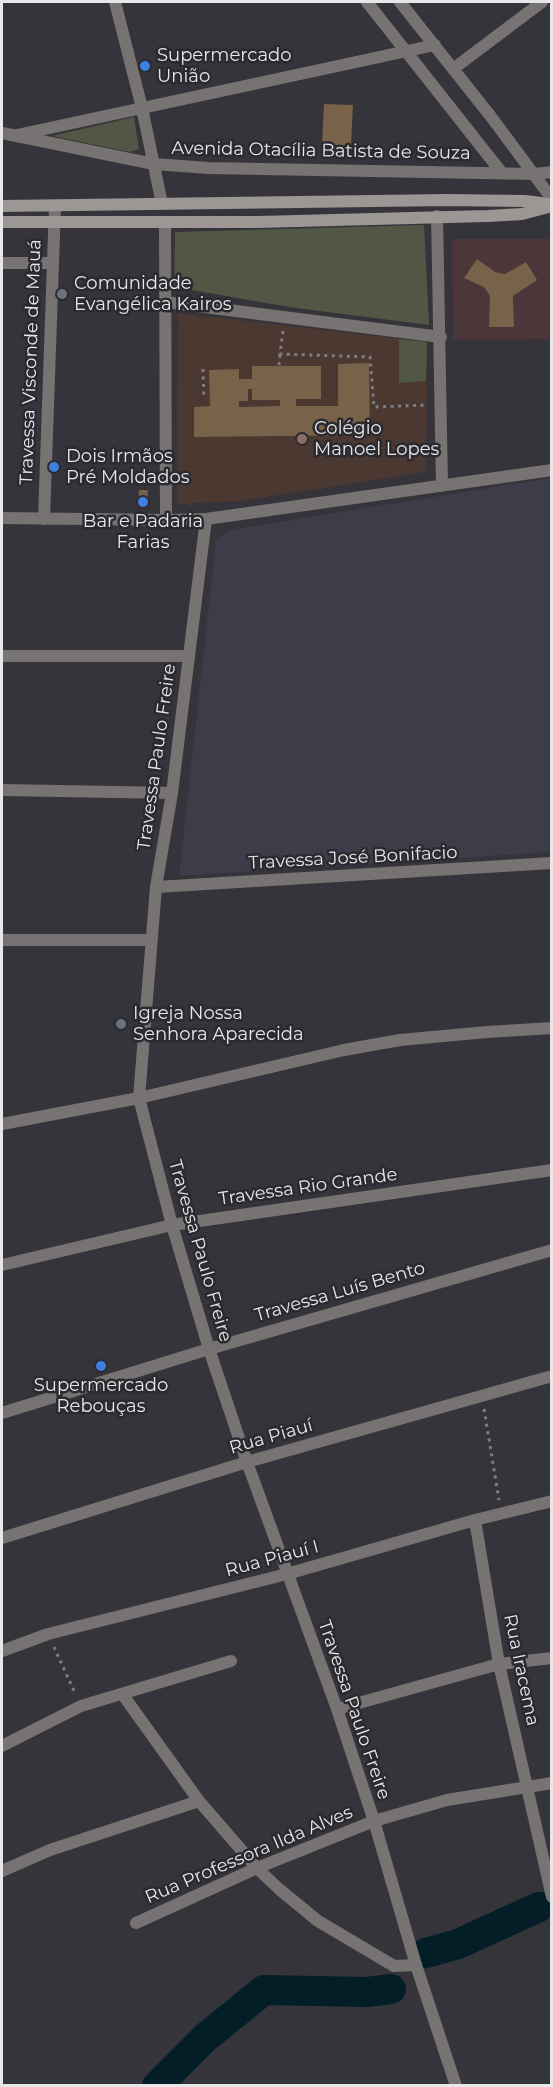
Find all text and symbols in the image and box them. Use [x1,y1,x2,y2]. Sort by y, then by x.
place label: Supermercado União [157,45,292,88]
marker: Supermercado União [138,59,152,73]
street label: Avenida Otacília Batista de Souza [171,138,471,164]
street label: Travessa Visconde de Mauá [16,239,46,485]
place label: Comunidade Evangélica Kairos [74,273,231,316]
marker: Comunidade Evangélica Kairos [55,287,69,301]
place label: Colégio Manoel Lopes [314,418,439,460]
marker: Colégio Manoel Lopes [295,432,309,446]
place label: Dois Irmãos Pré Moldados [66,446,190,488]
marker: Dois Irmãos Pré Moldados [47,460,61,474]
marker: Bar e Padaria Farias [136,495,150,509]
place label: Bar e Padaria Farias [83,511,203,554]
street label: Travessa Paulo Freire [133,662,181,852]
street label: Travessa José Bonifacio [248,842,458,874]
place label: Igreja Nossa Senhora Aparecida [133,1003,304,1046]
marker: Igreja Nossa Senhora Aparecida [114,1017,128,1031]
street label: Travessa Paulo Freire [164,1158,236,1344]
street label: Travessa Rio Grande [217,1164,399,1210]
street label: Travessa Luís Bento [252,1257,428,1327]
marker: Supermercado Rebouças [94,1359,108,1373]
place label: Supermercado Rebouças [34,1375,168,1418]
street label: Rua Piauí [227,1415,315,1459]
street label: Rua Piauí I [223,1536,321,1582]
street label: Rua Iracema [499,1612,543,1728]
street label: Travessa Paulo Freire [313,1617,395,1803]
street label: Rua Professora Ilda Alves [142,1801,356,1909]

